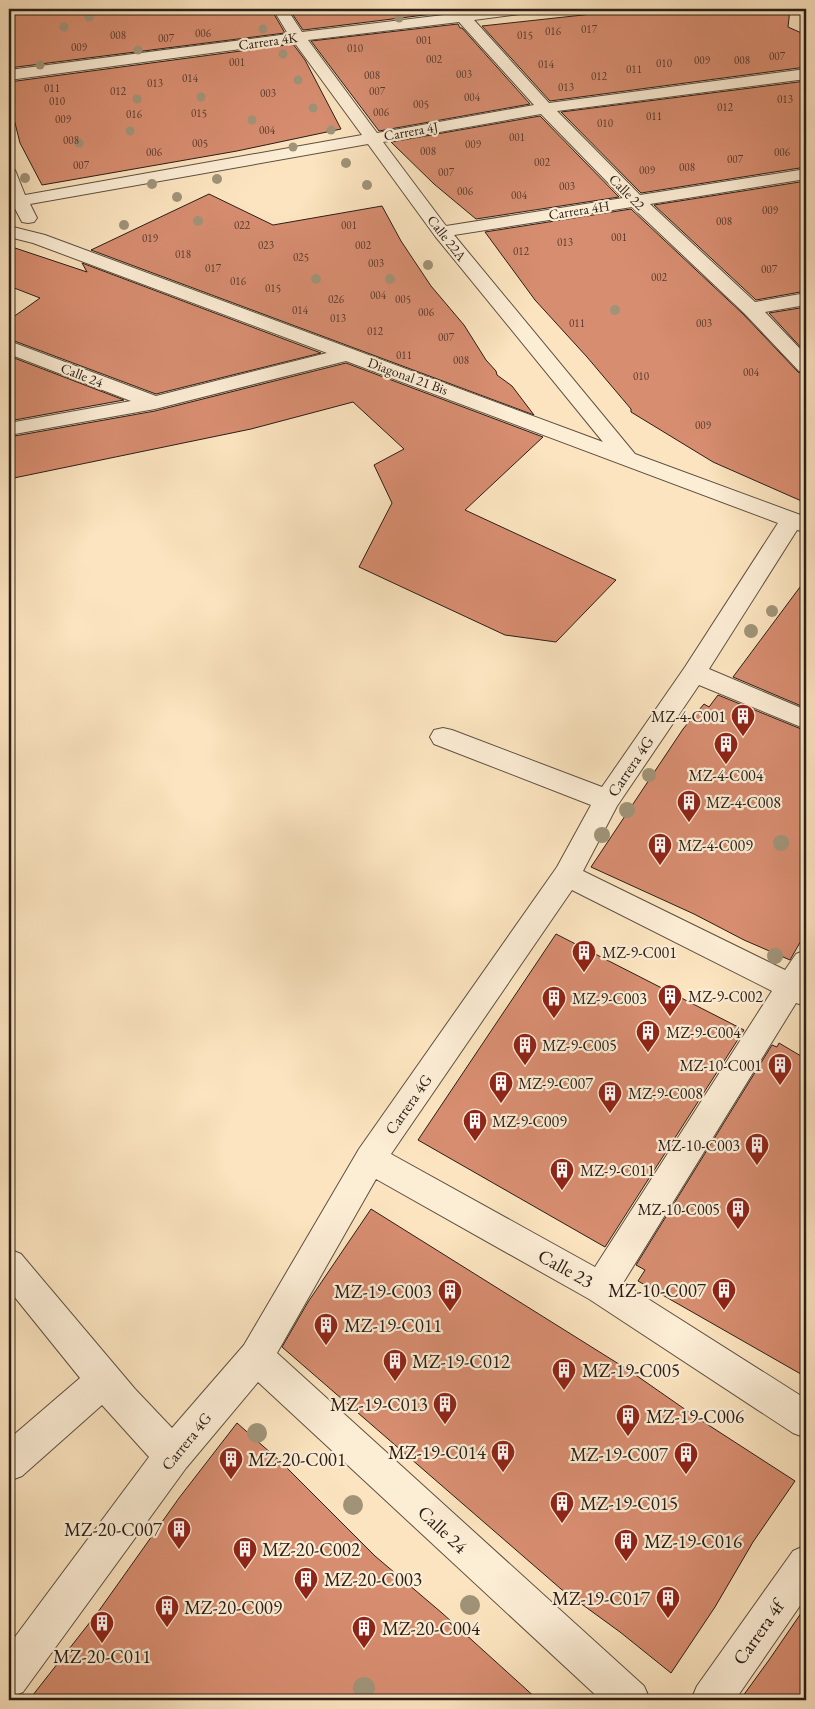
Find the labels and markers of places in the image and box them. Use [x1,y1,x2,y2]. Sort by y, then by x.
building icon: MZ-4-C001 [730,703,756,737]
place label: MZ-4-C001 [651,706,726,727]
building icon: MZ-4-C004 [713,731,739,765]
place label: MZ-4-C004 [689,765,764,786]
building icon: MZ-4-C008 [676,789,702,823]
place label: MZ-4-C008 [706,792,781,813]
building icon: MZ-4-C009 [647,832,673,866]
place label: MZ-4-C009 [678,835,753,856]
building icon: MZ-9-C001 [571,939,597,973]
place label: MZ-9-C001 [602,942,677,963]
building icon: MZ-9-C002 [657,983,683,1017]
building icon: MZ-9-C003 [541,985,567,1019]
place label: MZ-9-C002 [688,986,763,1007]
place label: MZ-9-C003 [572,988,647,1009]
building icon: MZ-9-C004 [635,1019,661,1053]
place label: MZ-9-C004 [666,1022,741,1043]
building icon: MZ-9-C005 [512,1032,538,1066]
place label: MZ-9-C005 [542,1035,617,1056]
building icon: MZ-10-C001 [767,1052,793,1086]
place label: MZ-10-C001 [679,1055,762,1076]
building icon: MZ-9-C007 [488,1070,514,1104]
place label: MZ-9-C007 [518,1073,593,1094]
building icon: MZ-9-C008 [597,1080,623,1114]
place label: MZ-9-C008 [628,1083,703,1104]
building icon: MZ-9-C009 [462,1108,488,1142]
place label: MZ-9-C009 [492,1111,567,1132]
building icon: MZ-10-C003 [744,1132,770,1166]
place label: MZ-10-C003 [657,1135,740,1156]
building icon: MZ-9-C011 [549,1157,575,1191]
place label: MZ-9-C011 [580,1160,655,1181]
building icon: MZ-10-C005 [725,1196,751,1230]
place label: MZ-10-C005 [637,1199,720,1220]
building icon: MZ-10-C007 [711,1277,737,1311]
building icon: MZ-19-C003 [437,1278,463,1312]
place label: MZ-10-C007 [608,1278,707,1303]
place label: MZ-19-C003 [334,1279,432,1304]
building icon: MZ-19-C011 [313,1312,339,1346]
place label: MZ-19-C011 [344,1313,442,1338]
building icon: MZ-19-C012 [382,1348,408,1382]
place label: MZ-19-C012 [412,1349,510,1374]
building icon: MZ-19-C005 [551,1357,577,1391]
place label: MZ-19-C005 [582,1358,680,1383]
building icon: MZ-19-C013 [432,1391,458,1425]
place label: MZ-19-C013 [330,1392,428,1417]
building icon: MZ-19-C006 [615,1403,641,1437]
place label: MZ-19-C006 [646,1404,744,1429]
building icon: MZ-19-C014 [490,1439,516,1473]
place label: MZ-19-C014 [388,1440,487,1465]
building icon: MZ-19-C007 [673,1441,699,1475]
place label: MZ-19-C007 [570,1442,669,1467]
building icon: MZ-20-C001 [218,1446,244,1480]
place label: MZ-20-C001 [248,1447,346,1472]
building icon: MZ-19-C015 [549,1490,575,1524]
place label: MZ-19-C015 [580,1491,678,1516]
building icon: MZ-20-C007 [166,1516,192,1550]
place label: MZ-20-C007 [64,1517,163,1542]
building icon: MZ-19-C016 [613,1528,639,1562]
place label: MZ-19-C016 [644,1529,742,1554]
building icon: MZ-20-C002 [232,1536,258,1570]
place label: MZ-20-C002 [262,1537,360,1562]
building icon: MZ-20-C003 [293,1566,319,1600]
place label: MZ-20-C003 [324,1567,422,1592]
building icon: MZ-19-C017 [655,1585,681,1619]
place label: MZ-19-C017 [552,1586,651,1611]
building icon: MZ-20-C009 [154,1594,180,1628]
place label: MZ-20-C009 [184,1595,282,1620]
building icon: MZ-20-C011 [89,1610,115,1644]
building icon: MZ-20-C004 [351,1615,377,1649]
place label: MZ-20-C004 [382,1616,481,1641]
place label: MZ-20-C011 [53,1644,151,1669]

